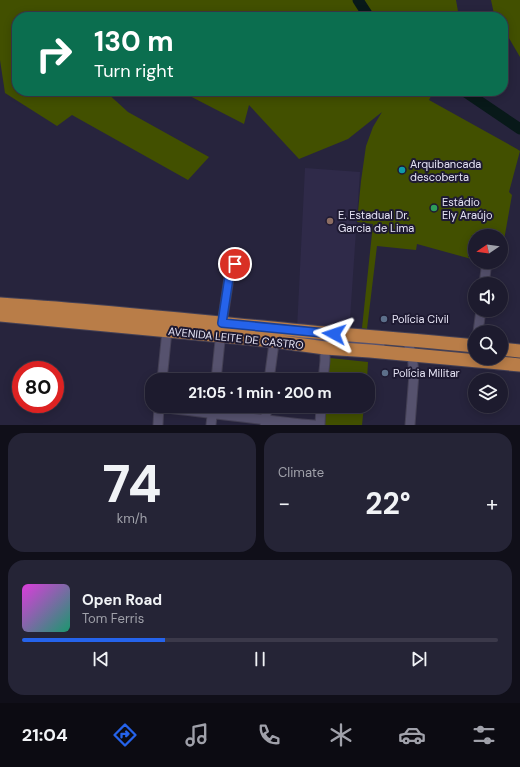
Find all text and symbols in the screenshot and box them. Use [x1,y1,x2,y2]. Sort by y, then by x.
text: 130 m [94,23,174,60]
icon: right [28,28,80,80]
text: Turn right [94,59,174,83]
place label: Arquibancada descoberta [410,157,481,184]
marker: Arquibancada descoberta [397,165,407,175]
place label: Estádio Ely Araújo [442,195,493,222]
marker: Estádio Ely Araújo [429,203,439,213]
place label: E. Estadual Dr. Garcia de Lima [338,208,414,235]
marker: E. Estadual Dr. Garcia de Lima [325,216,335,226]
north arrow [468,229,508,269]
map controls [468,229,508,413]
pin [218,247,252,281]
icon: arrive [224,253,246,275]
button: sound [468,277,508,317]
place label: Polícia Civil [392,312,449,326]
position arrow [313,313,355,355]
marker: Polícia Civil [379,314,389,324]
street label: AVENIDA LEITE DE CASTRO [168,324,304,352]
button: search [468,325,508,365]
speed limit sign: 80 [12,361,64,413]
place label: Polícia Militar [393,366,460,380]
marker: Polícia Militar [380,368,390,378]
button: layers [468,373,508,413]
text: 21:05 · 1 min · 200 m [188,383,332,403]
text: 74 [103,450,161,518]
text: Climate [278,464,324,481]
text: 22° [365,484,411,523]
text: − [278,489,290,518]
text: + [486,489,498,518]
text: km/h [117,510,147,527]
text: Open Road [82,590,162,610]
text: Tom Ferris [82,610,144,627]
icon: previous [90,648,112,670]
icon: pause [249,648,271,670]
icon: next [408,648,430,670]
icon: directions [111,721,139,749]
icon: music [183,721,211,749]
icon: phone [255,721,283,749]
icon: climate [327,721,355,749]
icon: car [398,721,426,749]
icon: filters [470,721,498,749]
text: 21:04 [22,723,68,747]

